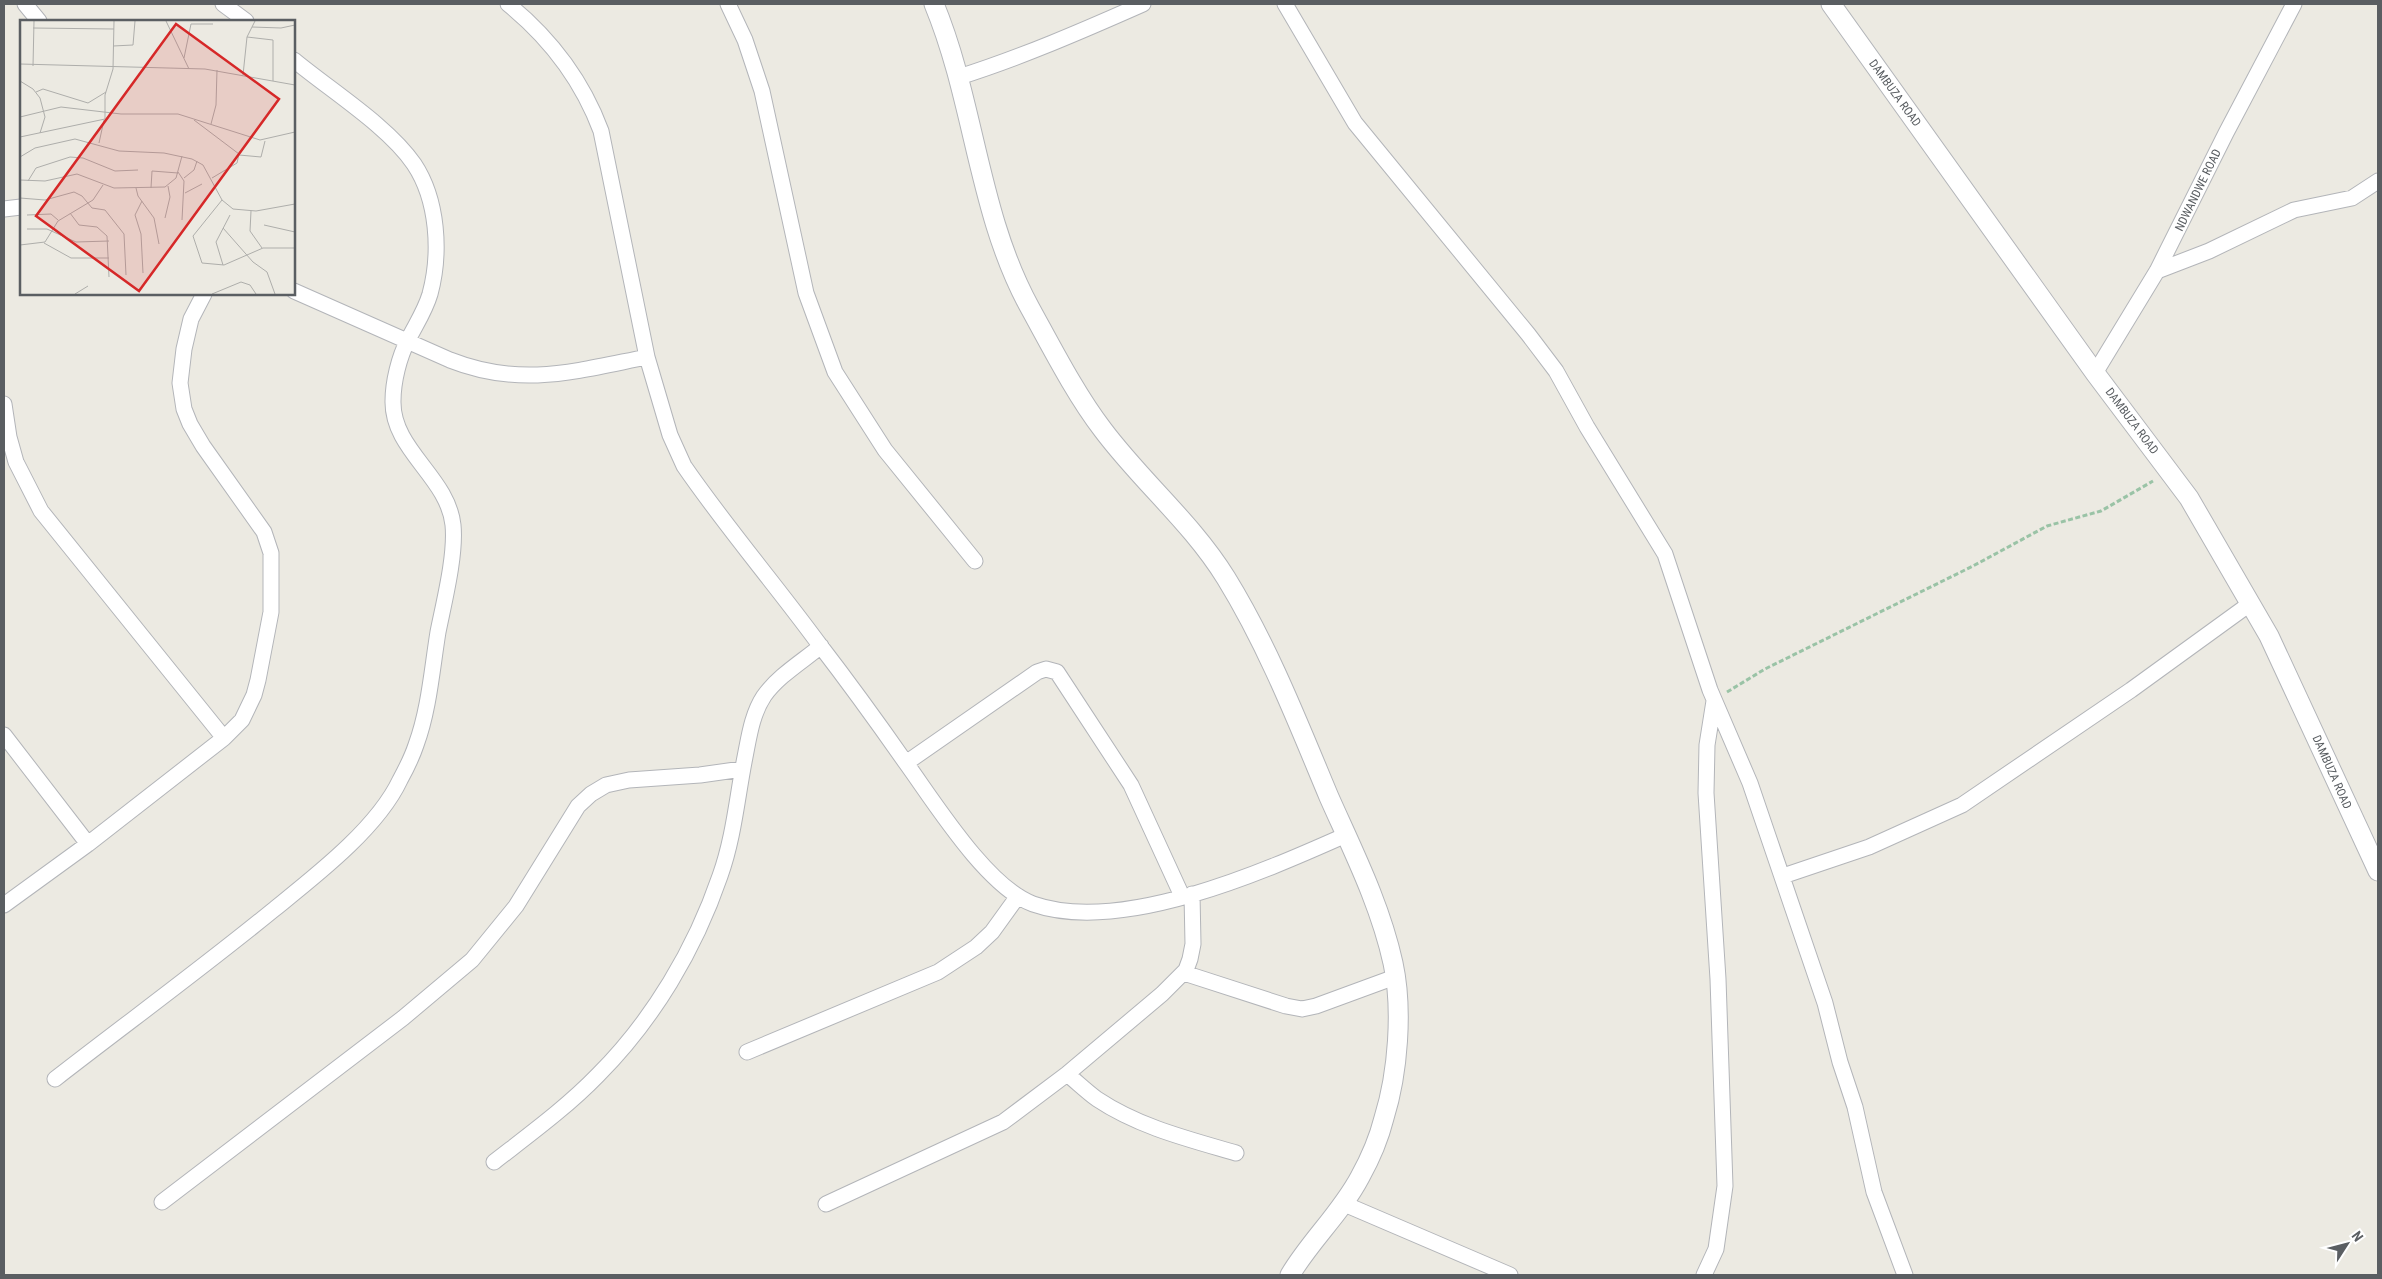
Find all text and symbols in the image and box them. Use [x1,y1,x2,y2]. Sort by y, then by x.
inset map [20,20,295,295]
street label: DAMBUZA ROAD [1866,57,1924,129]
street label: NDWANDWE ROAD [2172,147,2224,233]
street label: DAMBUZA ROAD [2103,385,2162,457]
street label: DAMBUZA ROAD [2309,733,2355,811]
north arrow [2322,1219,2372,1269]
text: N [2349,1228,2367,1245]

